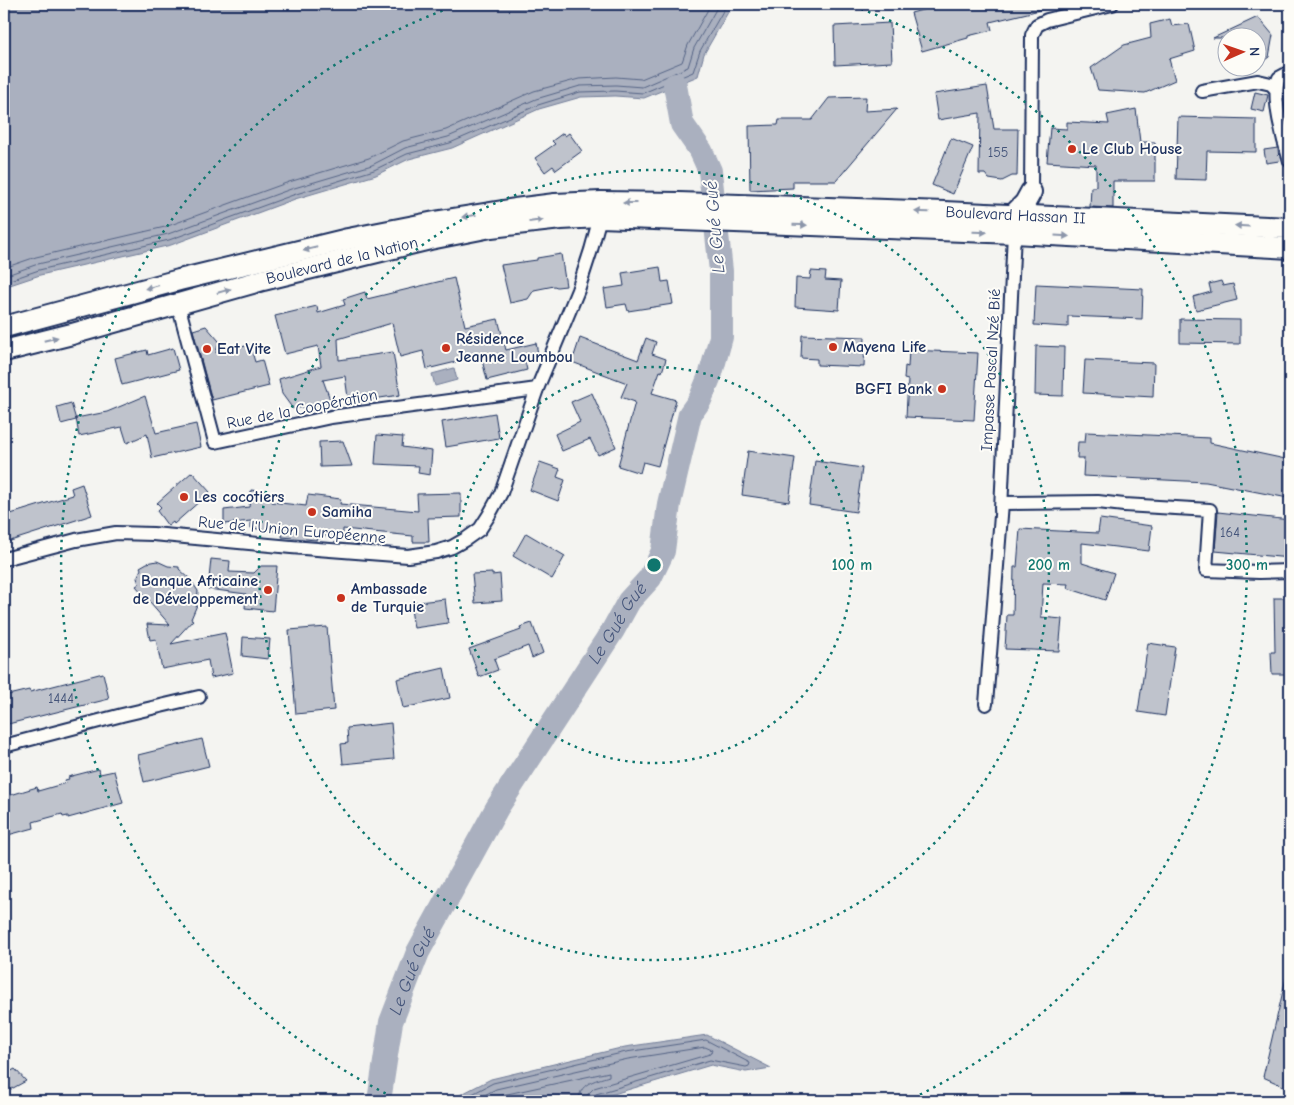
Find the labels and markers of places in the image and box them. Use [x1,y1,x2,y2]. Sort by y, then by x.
place label: Le Club House [1082,140,1182,158]
marker: Le Club House [1066,143,1078,155]
place label: Résidence Jeanne Loumbou [456,330,573,366]
place label: Mayena Life [843,338,926,356]
place label: Eat Vite [217,340,271,358]
marker: Mayena Life [827,341,839,353]
marker: Résidence Jeanne Loumbou [440,342,452,354]
marker: Eat Vite [201,343,213,355]
place label: BGFI Bank [855,380,932,398]
marker: BGFI Bank [936,383,948,395]
place label: Les cocotiers [194,488,285,506]
marker: Les cocotiers [178,491,190,503]
place label: Samiha [322,503,372,521]
marker: Samiha [306,506,318,518]
centre of rings [645,556,663,574]
place label: Banque Africaine de Développement [133,572,259,608]
place label: Ambassade de Turquie [351,580,427,616]
marker: Banque Africaine de Développement [262,584,274,596]
marker: Ambassade de Turquie [335,592,347,604]

